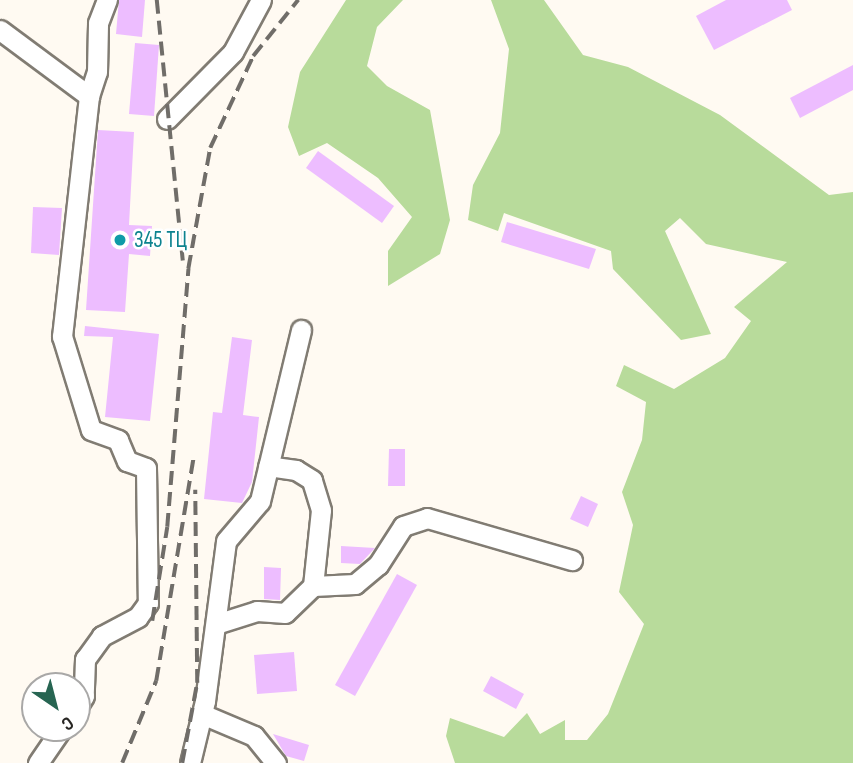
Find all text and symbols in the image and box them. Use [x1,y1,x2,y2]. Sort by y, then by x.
place label: 345 ТЦ [134,226,187,254]
marker: 345 ТЦ [112,232,128,248]
north arrow [21,672,91,742]
text: С [57,711,78,735]

